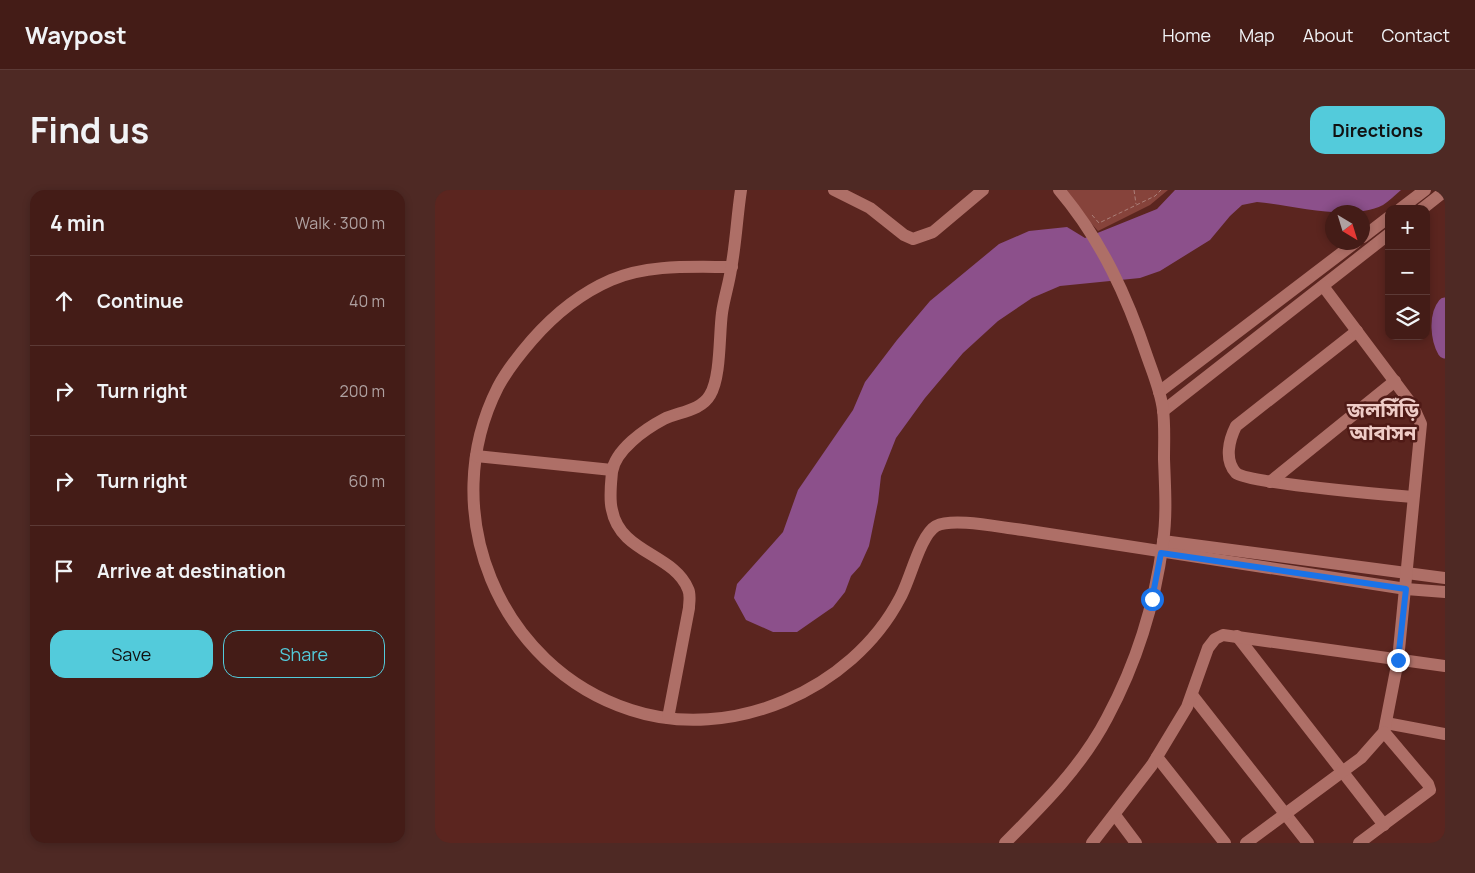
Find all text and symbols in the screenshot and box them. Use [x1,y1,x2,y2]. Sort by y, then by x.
text: Waypost [25,18,127,51]
text: Home [1162,23,1211,47]
text: Map [1239,23,1275,47]
text: About [1303,23,1353,47]
text: Contact [1381,23,1450,47]
text: Find us [30,106,149,154]
button: Directions [1310,106,1445,154]
north arrow [1325,205,1370,250]
map controls [1385,205,1430,340]
button: + [1385,205,1430,250]
text: 4 min [50,209,105,237]
text: Walk · 300 m [295,212,385,234]
button: − [1385,250,1430,295]
icon: ahead [50,287,78,315]
text: Continue [97,288,183,314]
text: 40 m [349,290,385,312]
button: layers [1385,295,1430,340]
icon: right [50,377,78,405]
text: Turn right [97,378,187,404]
text: 200 m [340,380,385,402]
district label: জলসিঁড়ি আবাসন [1346,396,1419,446]
icon: right [50,467,78,495]
text: Turn right [97,468,187,494]
text: 60 m [349,470,385,492]
icon: arrive [50,557,78,585]
text: Arrive at destination [97,558,286,584]
route start [1141,588,1164,611]
button: Save [50,630,213,678]
button: Share [223,630,385,678]
route end [1387,649,1410,672]

